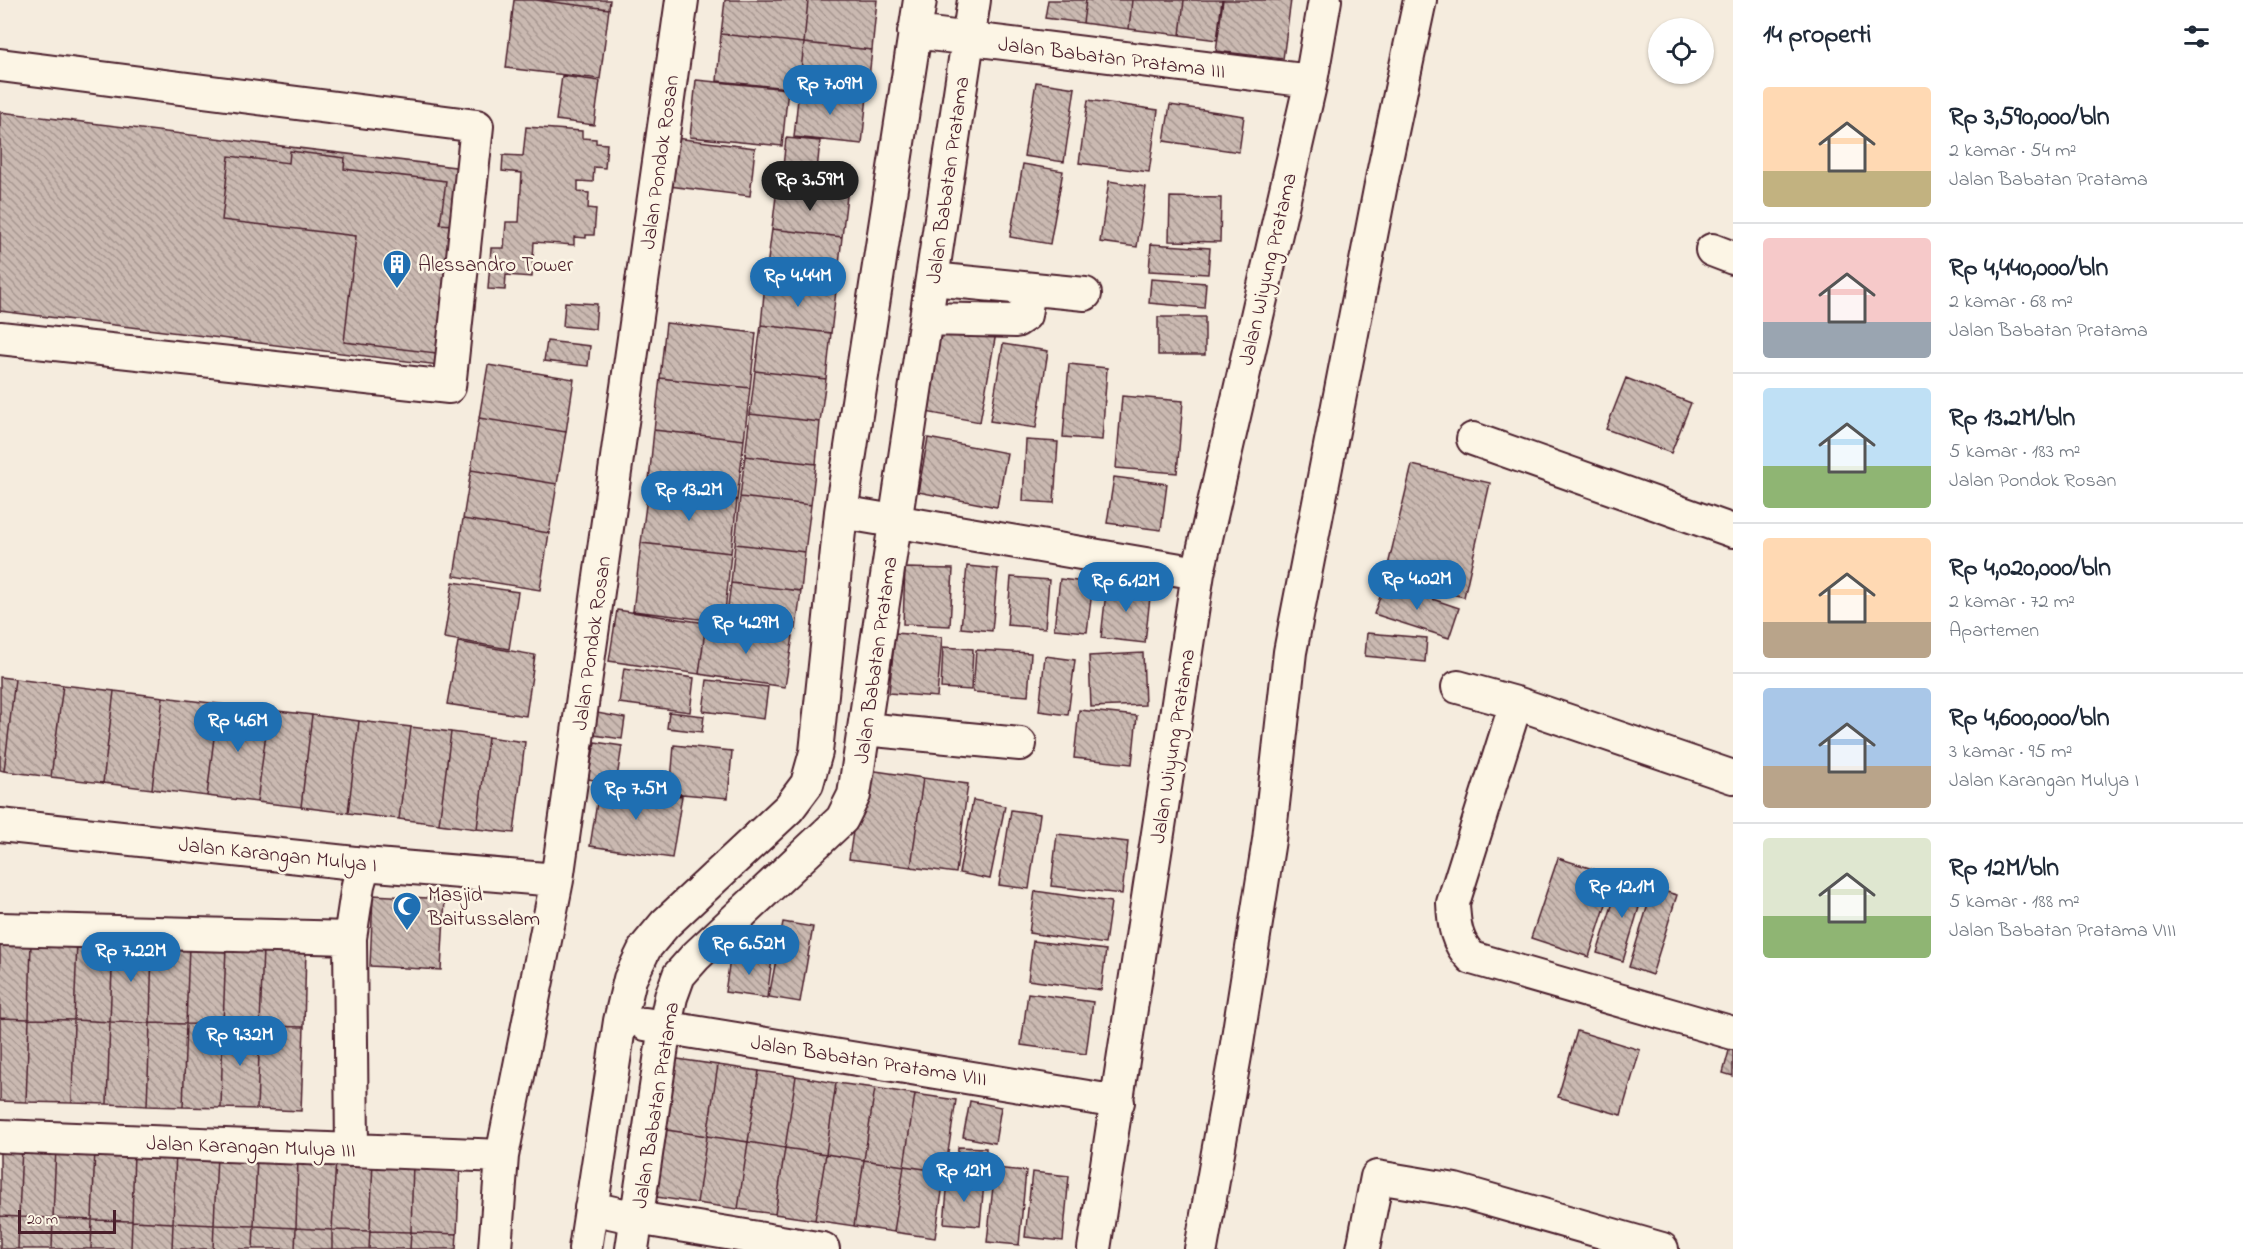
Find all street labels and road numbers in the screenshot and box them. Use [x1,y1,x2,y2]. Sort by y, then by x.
street label: Jalan Babatan Pratama III [996,30,1227,88]
street label: Jalan Pondok Rosan [634,73,688,251]
street label: Jalan Babatan Pratama [920,75,978,286]
street label: Jalan Wiyung Pratama [1232,170,1308,369]
street label: Jalan Pondok Rosan [566,554,620,732]
street label: Jalan Babatan Pratama [848,555,906,766]
street label: Jalan Wiyung Pratama [1144,647,1206,846]
street label: Jalan Karangan Mulya I [177,831,379,883]
street label: Jalan Babatan Pratama [626,1000,688,1211]
street label: Jalan Babatan Pratama VIII [748,1028,989,1095]
street label: Jalan Karangan Mulya III [146,1129,356,1169]

